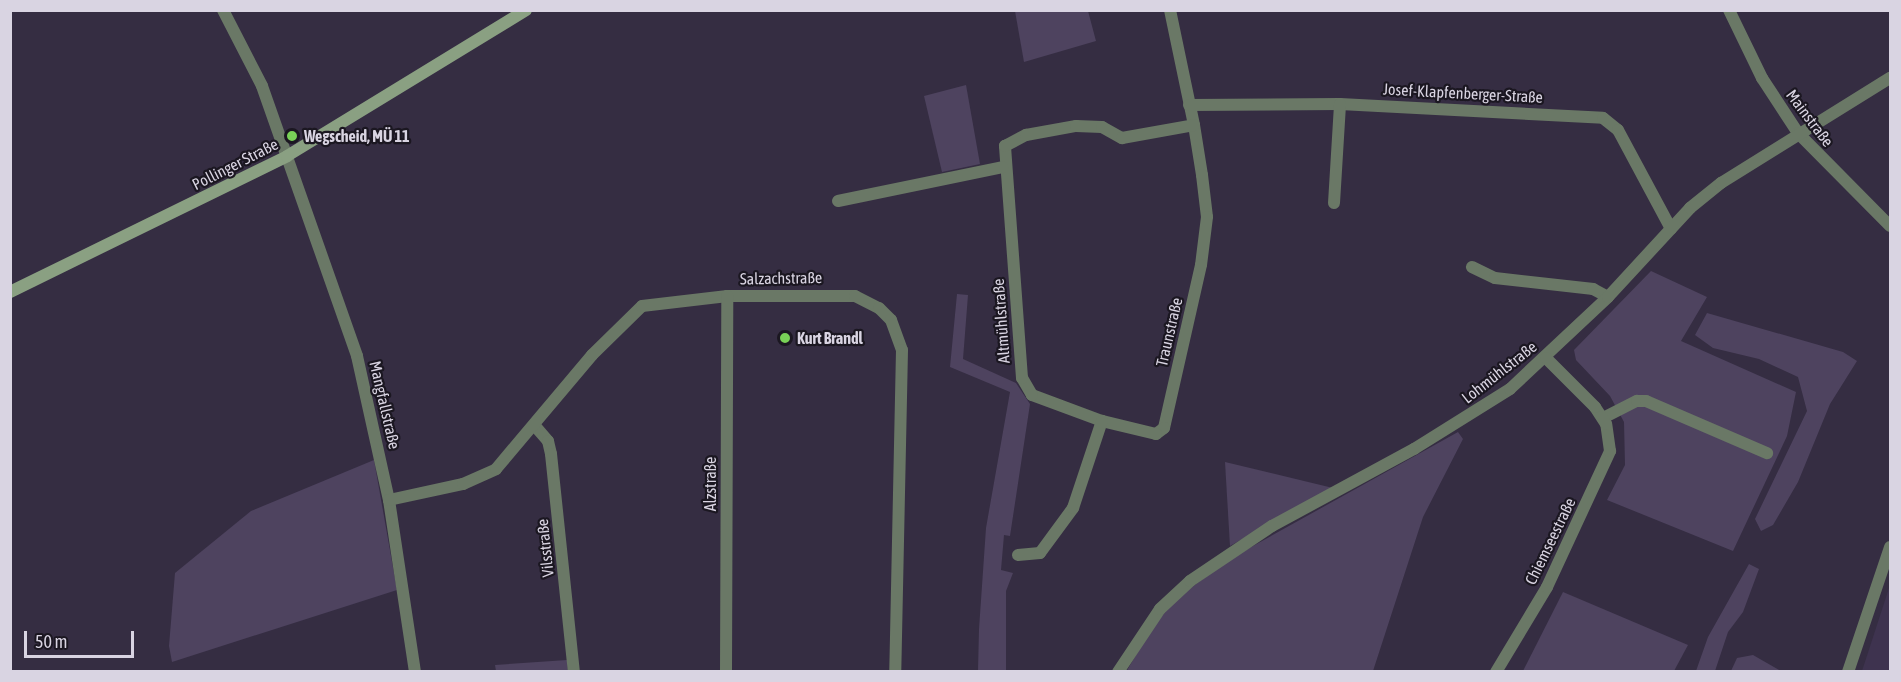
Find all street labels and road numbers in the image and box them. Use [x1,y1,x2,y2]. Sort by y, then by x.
street label: Josef-Klapfenberger-Straße [1383,79,1543,107]
street label: Mainstraße [1782,86,1838,150]
street label: Pollinger Straße [189,134,281,194]
street label: Salzachstraße [740,268,822,288]
street label: Altmühlstraße [988,278,1014,364]
street label: Traunstraße [1152,296,1186,368]
street label: Lohmühlstraße [1458,337,1540,407]
street label: Mangfallstraße [366,359,404,451]
street label: Alzstraße [700,457,720,511]
street label: Chiemseestraße [1521,494,1579,588]
street label: Vilsstraße [532,518,558,578]

